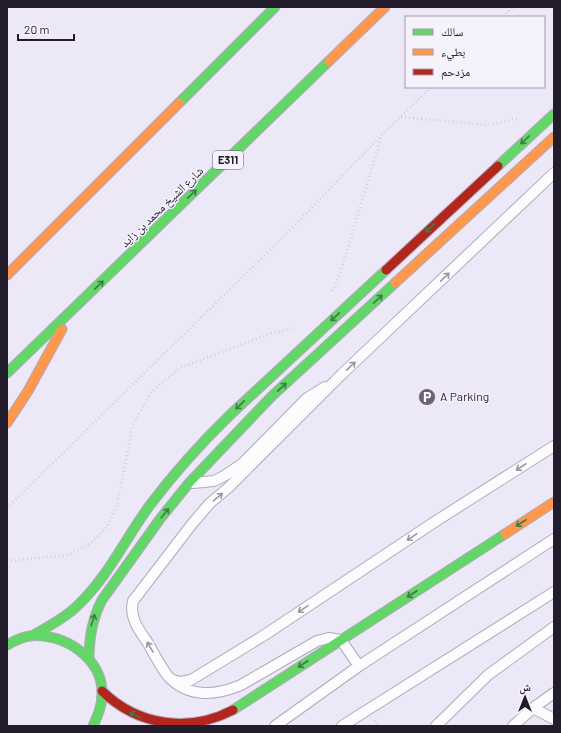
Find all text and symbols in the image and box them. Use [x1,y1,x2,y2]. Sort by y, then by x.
scale bar [18,16,74,42]
legend [405,16,545,88]
text: 20 m [24,22,50,36]
text: سالك [441,24,463,38]
text: بطيء [441,44,465,62]
text: مزدحم [441,64,470,80]
one-way arrow [521,135,531,144]
road number: E311 [213,151,243,169]
street label: شارع الشيخ محمد بن زايد [117,163,207,251]
one-way arrow [187,189,197,199]
one-way arrow [425,224,435,233]
one-way arrow [440,272,450,281]
one-way arrow [94,280,104,290]
one-way arrow [373,294,383,304]
one-way arrow [329,312,340,321]
one-way arrow [346,361,356,371]
one-way arrow [277,382,287,392]
parking icon: A Parking [417,387,437,407]
place label: A Parking [440,389,489,403]
one-way arrow [235,401,245,410]
one-way arrow [516,463,527,471]
one-way arrow [213,492,224,501]
one-way arrow [161,507,169,518]
one-way arrow [516,519,527,527]
one-way arrow [407,533,418,541]
one-way arrow [406,590,418,598]
one-way arrow [298,605,309,613]
one-way arrow [90,614,97,627]
one-way arrow [145,641,153,653]
one-way arrow [298,660,309,668]
north arrow [505,677,545,717]
text: ش [519,680,531,695]
one-way arrow [129,711,141,718]

